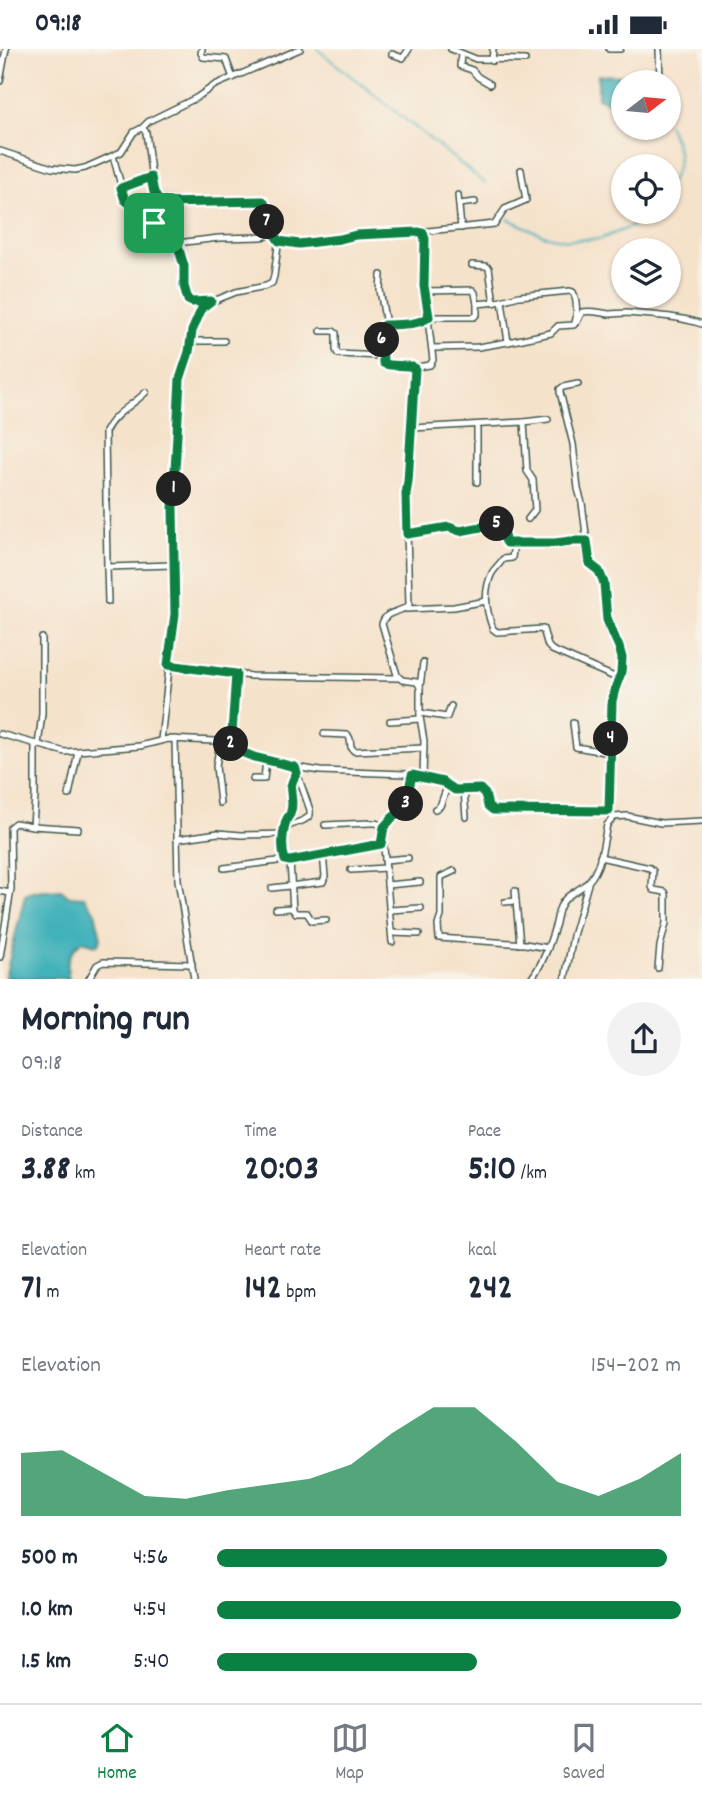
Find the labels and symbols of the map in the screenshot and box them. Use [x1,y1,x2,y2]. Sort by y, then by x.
north arrow [611,70,681,140]
pin [124,193,184,253]
pin: 7 [250,205,284,239]
pin: 6 [364,323,400,357]
pin: 1 [156,471,192,507]
pin: 5 [480,507,514,541]
pin: 4 [594,721,628,757]
pin: 2 [214,727,248,761]
pin: 3 [388,787,424,821]

